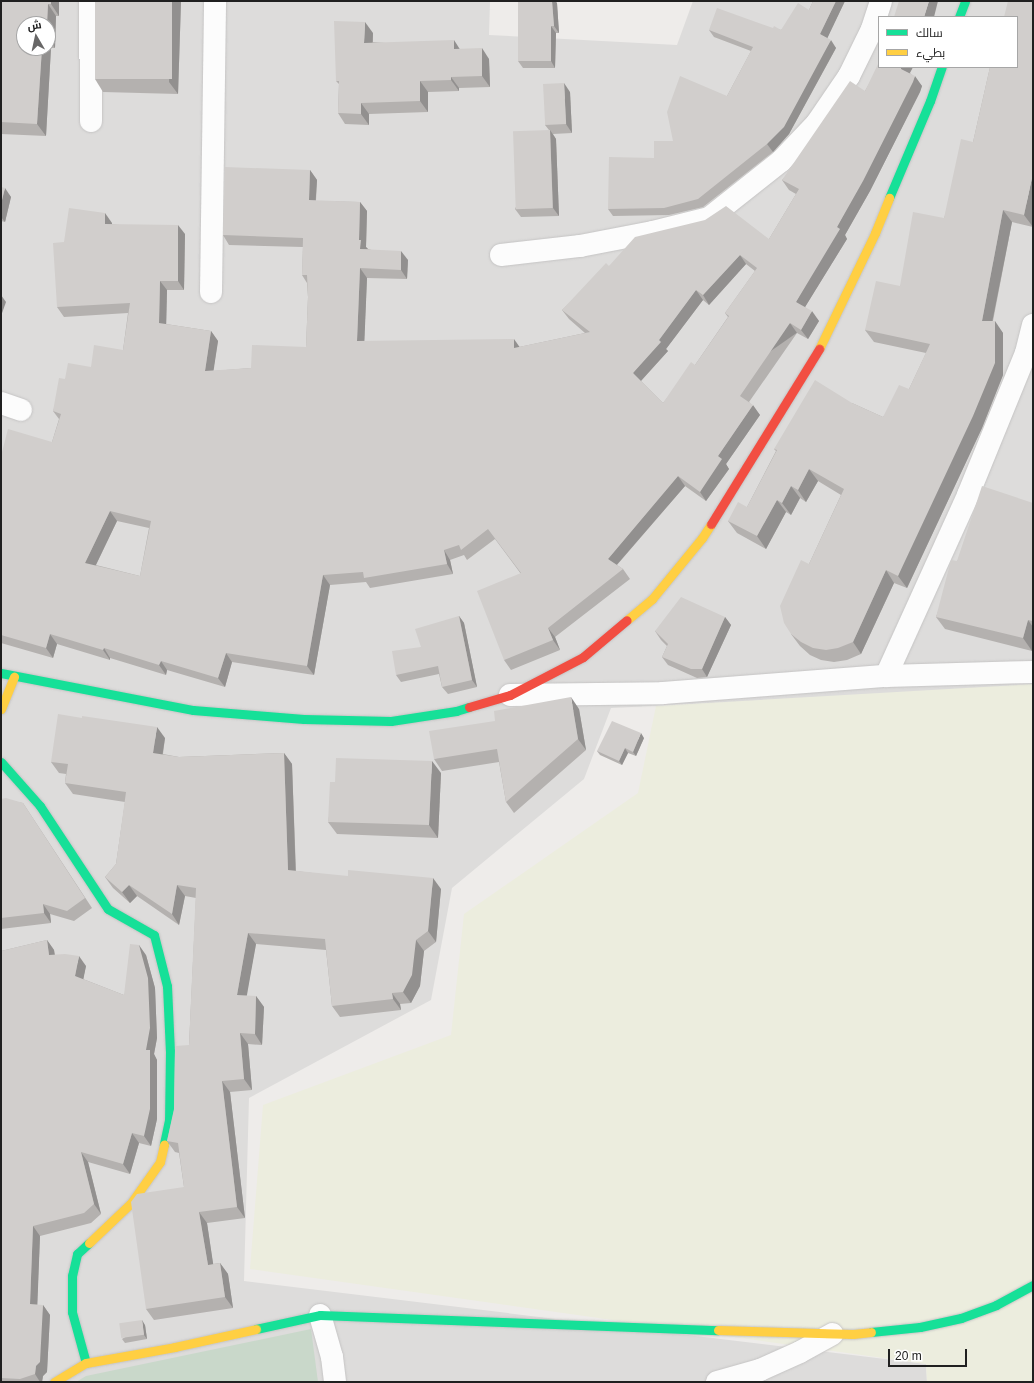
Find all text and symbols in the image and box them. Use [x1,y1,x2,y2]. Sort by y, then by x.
north arrow [16,16,56,56]
legend [878,16,1018,68]
text: ش [26,18,42,32]
text: سالك [916,26,943,40]
text: بطيء [916,46,945,60]
scale bar [890,1341,969,1367]
text: 20 m [895,1349,922,1363]

